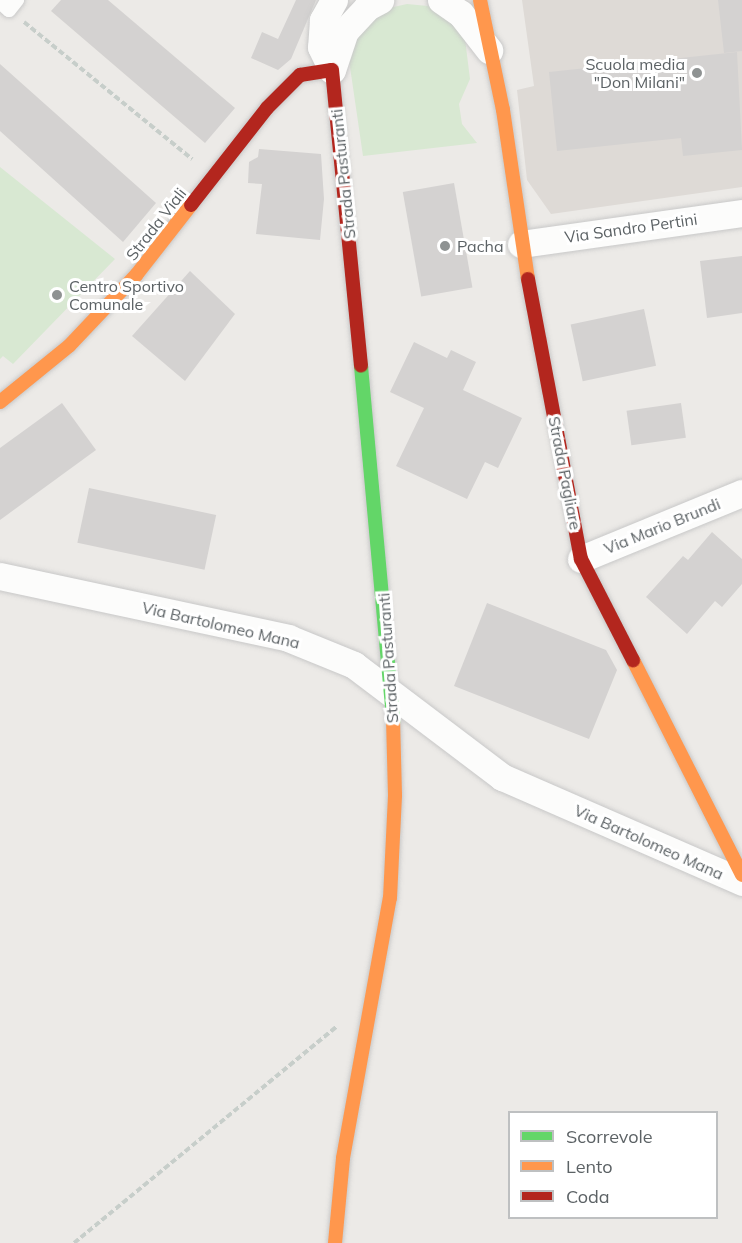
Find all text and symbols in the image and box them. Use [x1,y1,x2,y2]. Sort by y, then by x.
place label: Scuola media "Don Milani" [585,54,685,92]
marker: Scuola media "Don Milani" [690,66,704,80]
street label: Strada Pasturanti [327,108,359,240]
street label: Strada Viali [122,184,190,264]
street label: Via Sandro Pertini [563,209,699,247]
place label: Pacha [457,236,504,256]
marker: Pacha [438,239,452,253]
place label: Centro Sportivo Comunale [69,276,184,314]
marker: Centro Sportivo Comunale [50,288,64,302]
street label: Strada Pagliare [545,415,585,531]
street label: Via Mario Brundi [601,494,723,558]
street label: Strada Pasturanti [374,592,402,724]
street label: Via Bartolomeo Mana [140,597,302,653]
street label: Via Bartolomeo Mana [571,800,727,884]
legend [508,1111,718,1219]
text: Scorrevole [566,1125,653,1148]
text: Lento [566,1155,613,1178]
text: Coda [566,1185,610,1208]

